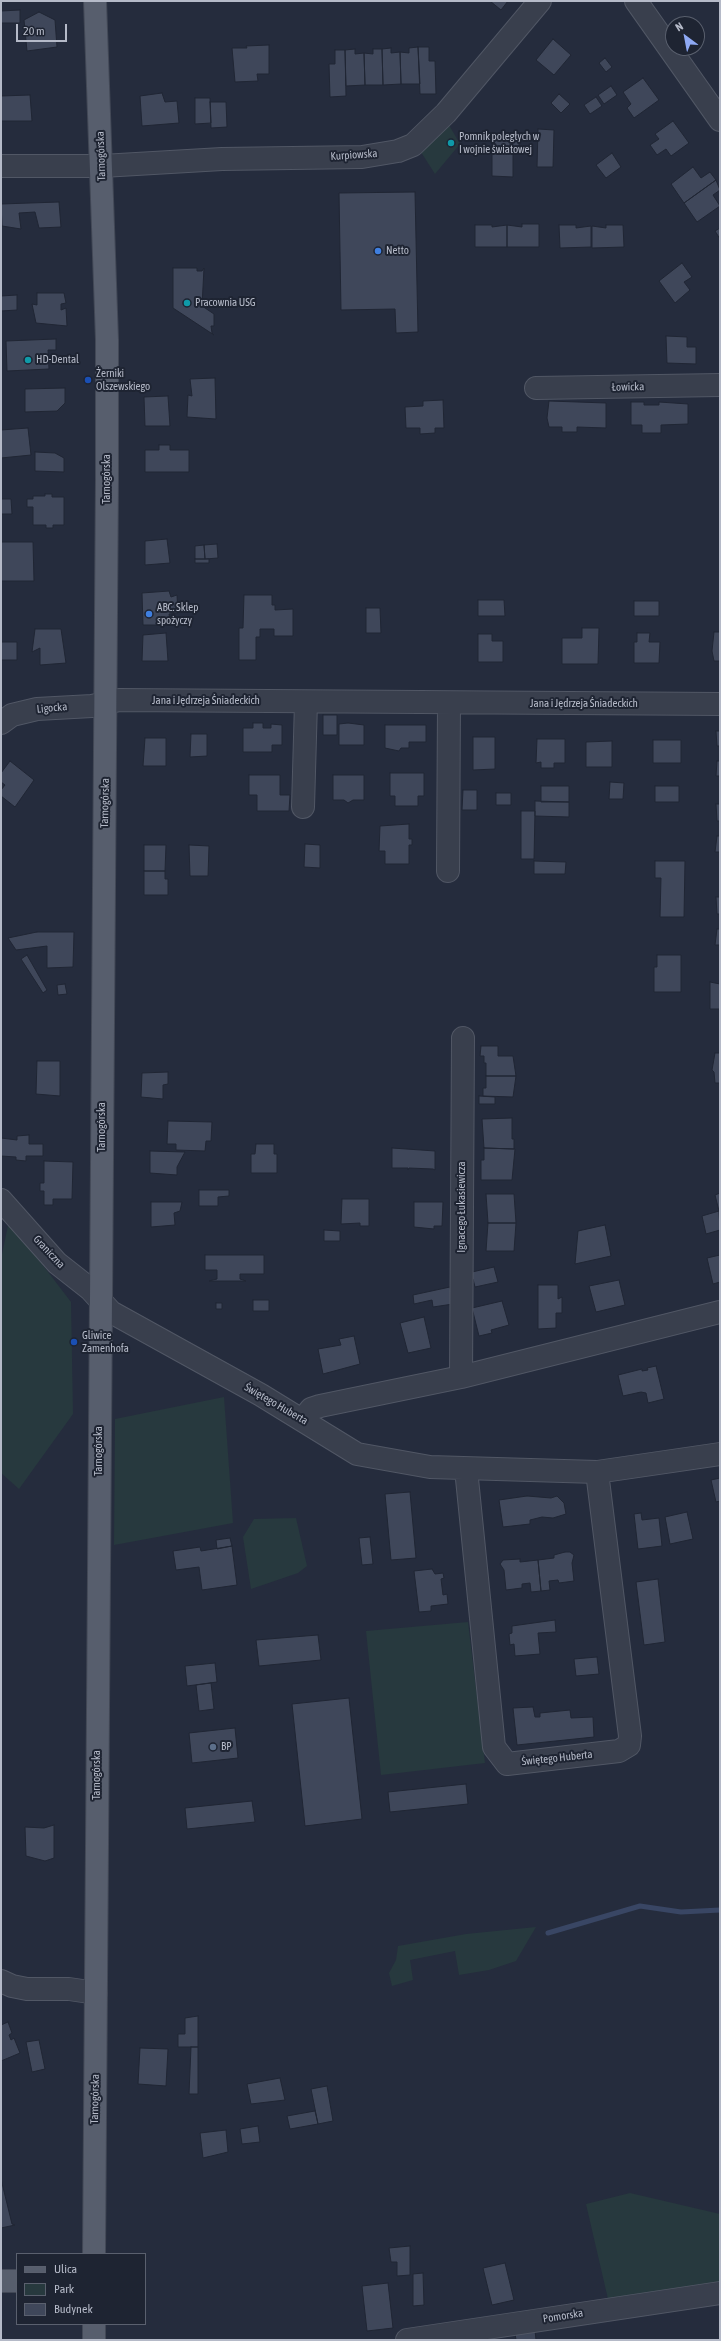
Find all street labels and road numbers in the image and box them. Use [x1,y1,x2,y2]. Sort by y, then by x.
street label: Tarnogórska [94,131,108,181]
street label: Kurpiowska [330,147,378,163]
street label: Łowicka [612,380,644,394]
street label: Tarnogórska [100,454,114,504]
street label: Jana i Jędrzeja Śniadeckich [152,694,260,708]
street label: Jana i Jędrzeja Śniadeckich [530,697,638,711]
street label: Ligocka [36,700,68,716]
street label: Tarnogórska [98,778,112,828]
street label: Tarnogórska [95,1102,109,1152]
street label: Ignacego Łukasiewicza [455,1161,469,1253]
street label: Graniczna [30,1233,68,1271]
street label: Świętego Huberta [242,1380,310,1428]
street label: Tarnogórska [92,1426,106,1476]
street label: Świętego Huberta [521,1748,593,1768]
street label: Tarnogórska [90,1750,104,1800]
street label: Tarnogórska [88,2074,102,2124]
street label: Pomorska [542,2306,584,2326]

